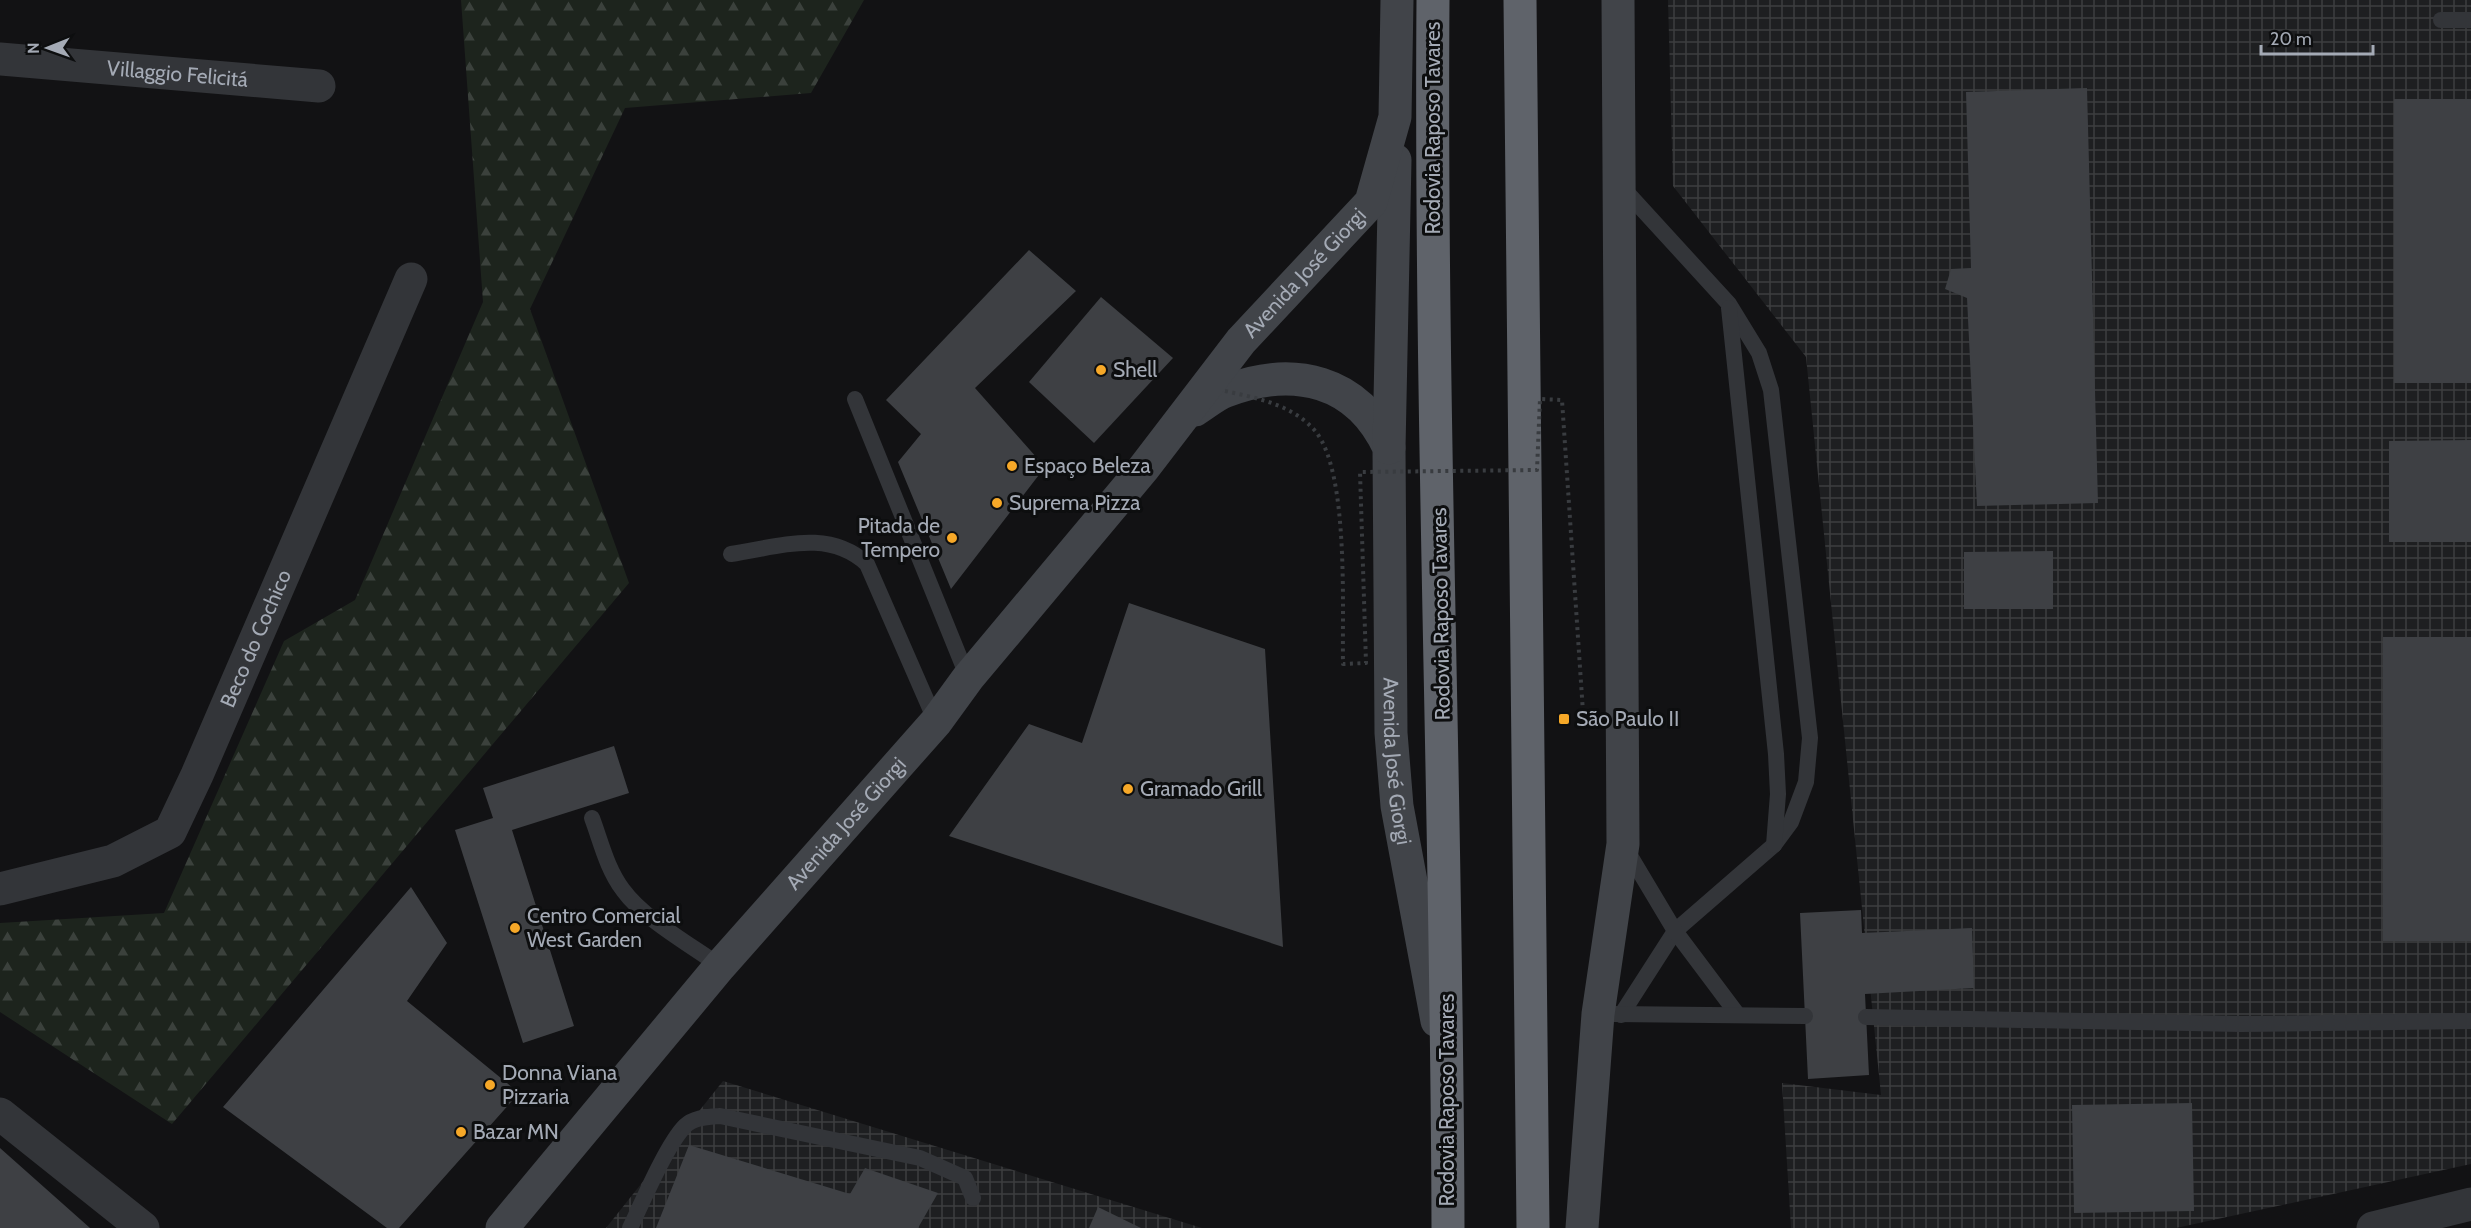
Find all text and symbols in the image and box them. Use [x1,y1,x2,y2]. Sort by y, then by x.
north arrow [18,18,78,78]
scale bar [2261,18,2374,56]
street label: Rodovia Raposo Tavares [1420,21,1445,234]
text: 20 m [2270,28,2312,50]
text: N [24,42,43,54]
street label: Villaggio Felicitá [106,55,249,92]
street label: Avenida José Giorgi [1238,203,1371,343]
place label: Shell [1113,357,1157,382]
marker: Shell [1094,363,1108,377]
place label: Espaço Beleza [1024,453,1151,478]
marker: Espaço Beleza [1005,459,1019,473]
place label: Suprema Pizza [1009,490,1140,515]
marker: Suprema Pizza [990,496,1004,510]
street label: Rodovia Raposo Tavares [1426,507,1455,721]
place label: Pitada de Tempero [858,513,940,562]
marker: Pitada de Tempero [945,531,959,545]
street label: Beco do Cochico [215,566,296,711]
street label: Avenida José Giorgi [1379,677,1417,847]
place label: São Paulo II [1576,706,1679,731]
marker: São Paulo II [1557,712,1571,726]
street label: Avenida José Giorgi [780,752,911,895]
place label: Gramado Grill [1140,776,1262,801]
marker: Gramado Grill [1121,782,1135,796]
place label: Centro Comercial West Garden [527,903,680,952]
marker: Centro Comercial West Garden [508,921,522,935]
street label: Rodovia Raposo Tavares [1434,993,1459,1206]
place label: Donna Viana Pizzaria [502,1060,617,1109]
marker: Donna Viana Pizzaria [483,1078,497,1092]
place label: Bazar MN [473,1119,559,1144]
marker: Bazar MN [454,1125,468,1139]

